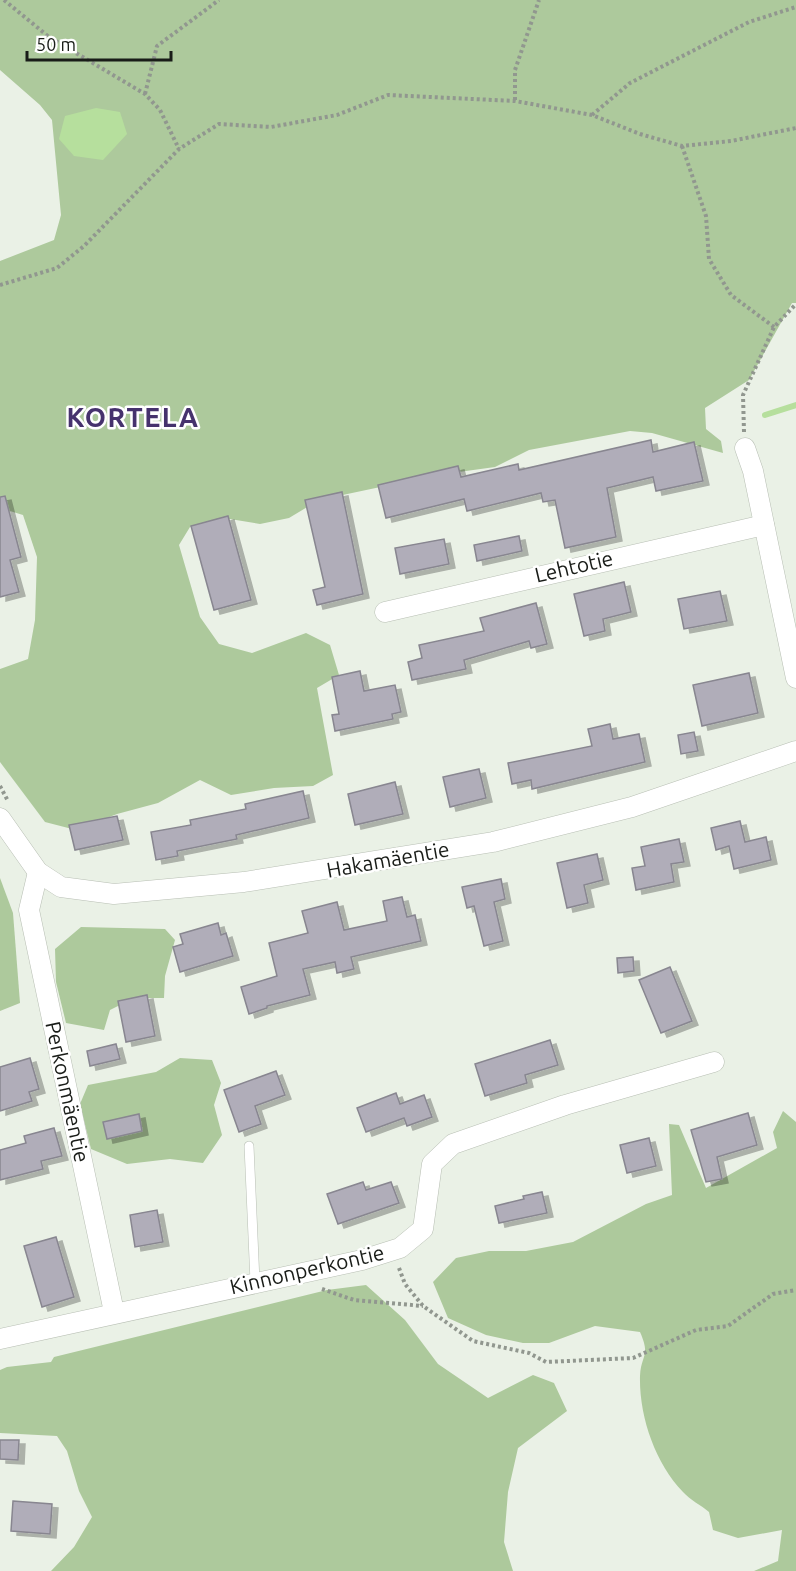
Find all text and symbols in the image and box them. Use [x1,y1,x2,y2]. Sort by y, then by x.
scale bar [27,24,171,62]
text: 50 m [36,34,76,54]
district label: KORTELA [67,402,199,432]
street label: Lehtotie [532,545,615,587]
street label: Hakamäentie [325,836,451,882]
street label: Perkonmäentie [41,1019,95,1165]
street label: Kinnonperkontie [227,1240,386,1298]

